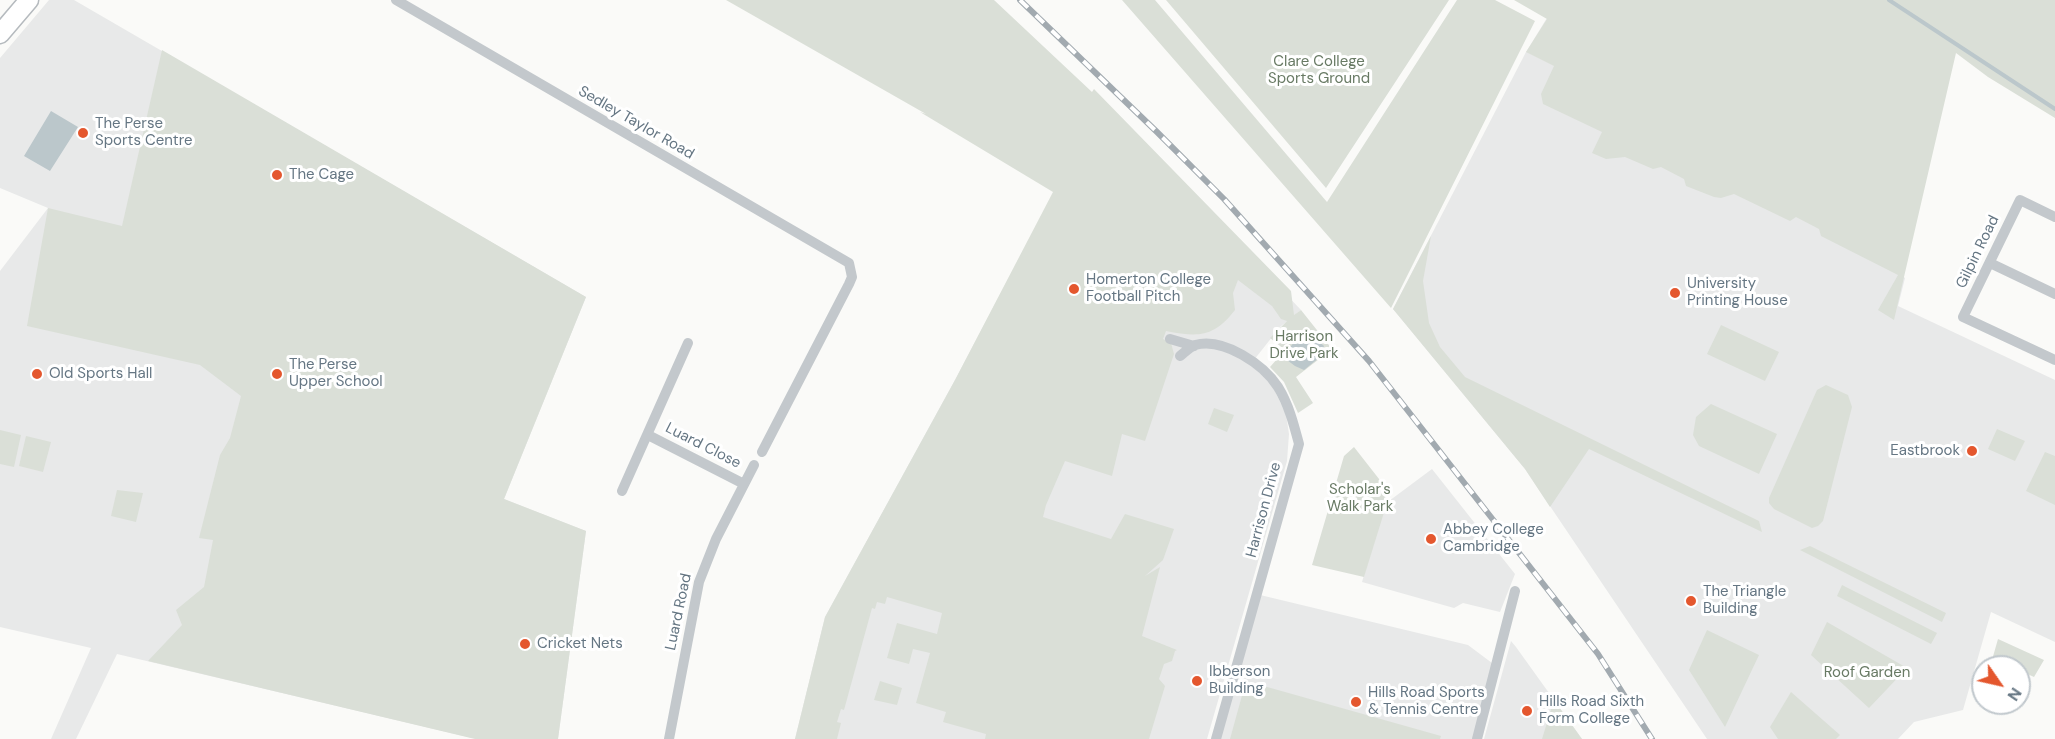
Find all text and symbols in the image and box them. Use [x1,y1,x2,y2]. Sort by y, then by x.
park label: Clare College Sports Ground [1268,53,1370,88]
street label: Sedley Taylor Road [575,83,697,163]
place label: The Perse Sports Centre [95,115,192,150]
marker: The Perse Sports Centre [76,126,90,140]
place label: The Cage [289,166,354,184]
marker: The Cage [270,168,284,182]
street label: Gilpin Road [1953,213,2003,291]
place label: Homerton College Football Pitch [1086,271,1211,306]
place label: University Printing House [1687,275,1788,310]
marker: Homerton College Football Pitch [1067,282,1081,296]
marker: University Printing House [1668,286,1682,300]
park label: Harrison Drive Park [1269,328,1339,363]
place label: The Perse Upper School [289,356,383,391]
place label: Old Sports Hall [49,365,152,383]
marker: Old Sports Hall [30,367,44,381]
marker: The Perse Upper School [270,367,284,381]
street label: Luard Close [662,419,744,473]
place label: Eastbrook [1890,442,1960,460]
marker: Eastbrook [1965,444,1979,458]
street label: Harrison Drive [1243,461,1285,559]
park label: Scholar's Walk Park [1327,481,1393,516]
place label: Abbey College Cambridge [1443,521,1544,556]
marker: Abbey College Cambridge [1424,532,1438,546]
street label: Luard Road [662,572,696,652]
place label: The Triangle Building [1703,583,1786,618]
marker: The Triangle Building [1684,594,1698,608]
place label: Cricket Nets [537,635,623,653]
marker: Cricket Nets [518,637,532,651]
north arrow [1971,655,2031,715]
place label: Ibberson Building [1209,663,1270,698]
park label: Roof Garden [1824,664,1910,682]
marker: Ibberson Building [1190,674,1204,688]
place label: Hills Road Sports & Tennis Centre [1368,684,1485,719]
text: N [2003,684,2027,705]
place label: Hills Road Sixth Form College [1539,693,1644,728]
marker: Hills Road Sports & Tennis Centre [1349,695,1363,709]
marker: Hills Road Sixth Form College [1520,704,1534,718]

